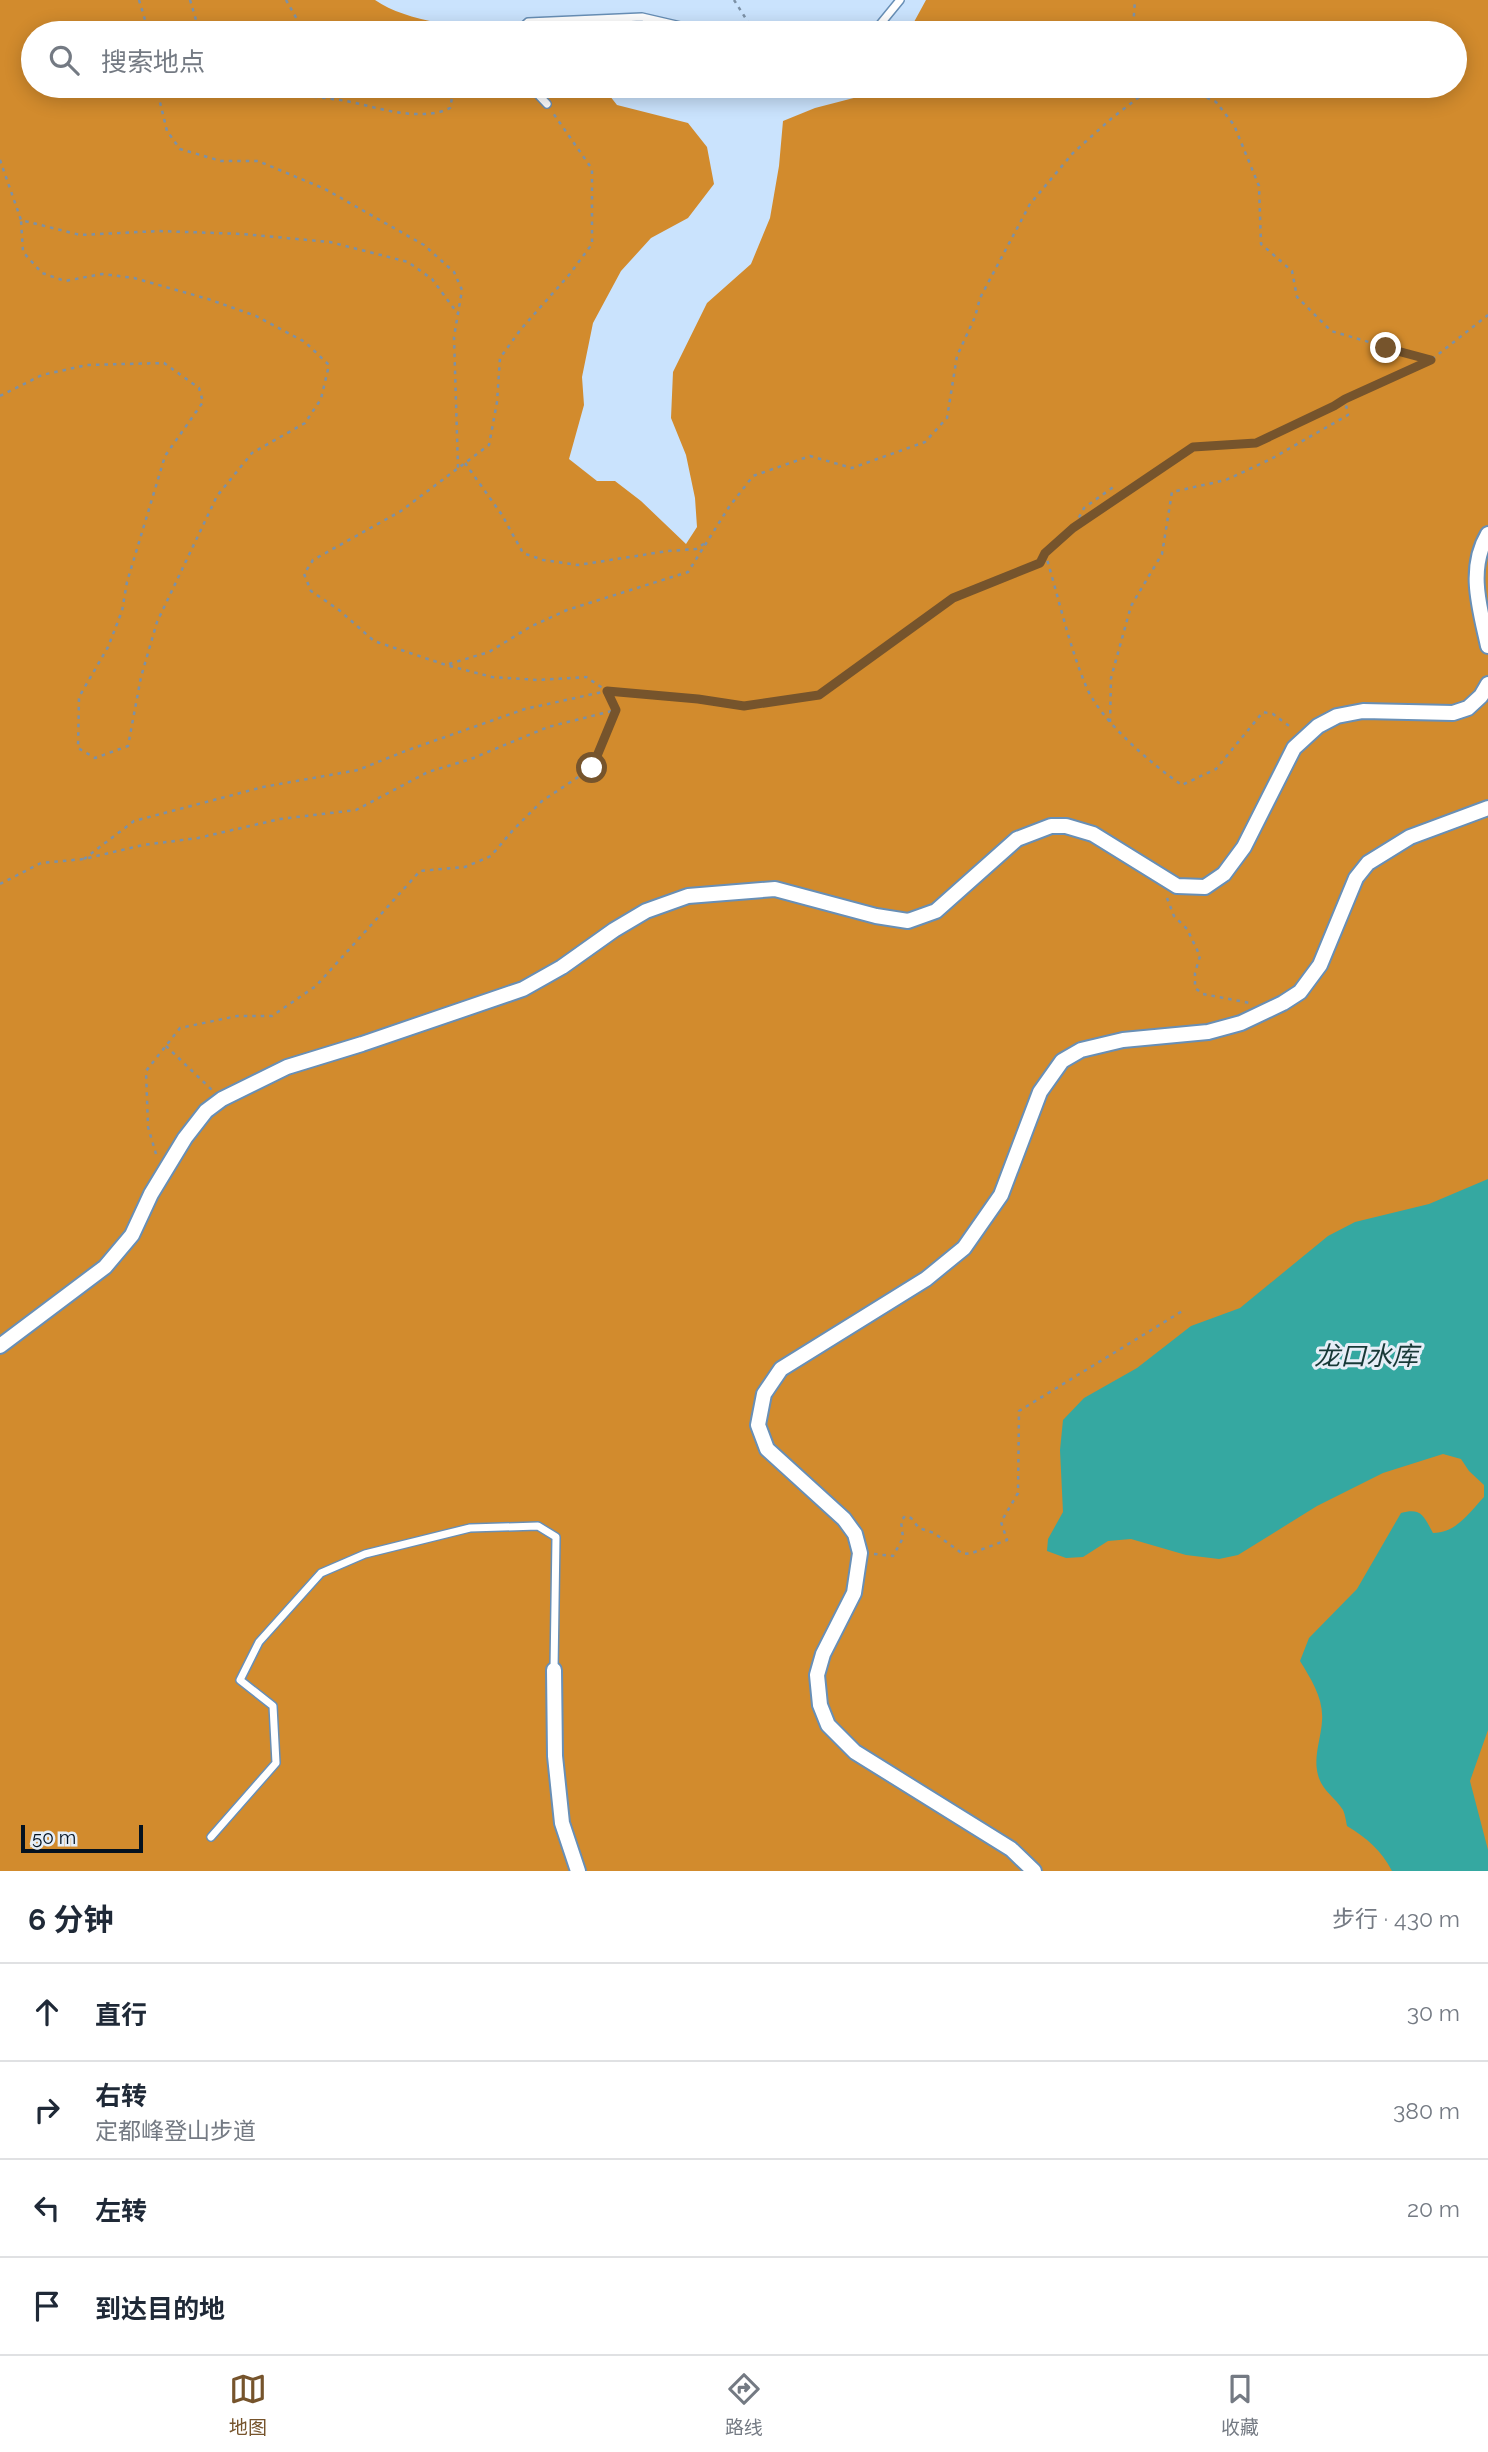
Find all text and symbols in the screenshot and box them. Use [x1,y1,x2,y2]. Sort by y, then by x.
search box [21,21,1467,98]
icon: search [45,41,83,79]
text: 搜索地点 [101,47,205,77]
route end [1370,332,1401,363]
route start [576,752,607,783]
water label: 龙口水库 [1314,1341,1422,1371]
scale bar [21,1822,144,1854]
text: 50 m [32,1826,76,1848]
text: 6 分钟 [28,1902,113,1937]
text: 步行 · 430 m [1332,1905,1460,1932]
icon: ahead [28,1993,66,2031]
text: 30 m [1407,1999,1460,2026]
text: 直行 [95,2000,147,2030]
text: 右转 [95,2081,147,2111]
icon: right [28,2091,66,2129]
text: 380 m [1393,2097,1460,2124]
text: 定都峰登山步道 [95,2117,256,2144]
icon: left [28,2189,66,2227]
text: 20 m [1407,2195,1460,2222]
text: 左转 [95,2196,147,2226]
icon: arrive [28,2287,66,2325]
text: 到达目的地 [95,2294,225,2324]
tab: 地图 [229,2370,267,2439]
tab: 路线 [725,2370,763,2439]
tab: 收藏 [1221,2370,1259,2439]

